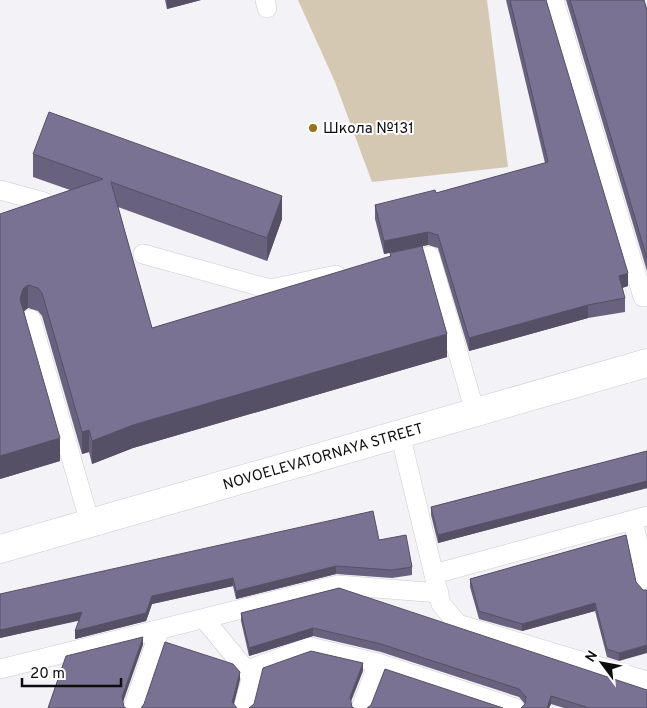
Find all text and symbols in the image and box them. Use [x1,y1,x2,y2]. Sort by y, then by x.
place label: Школа №131 [323,120,414,139]
marker: Школа №131 [307,122,319,134]
street label: NOVOELEVATORNAYA STREET [221,420,426,495]
north arrow [577,638,627,688]
text: N [582,648,602,666]
scale bar [22,656,121,688]
text: 20 m [30,665,65,684]

